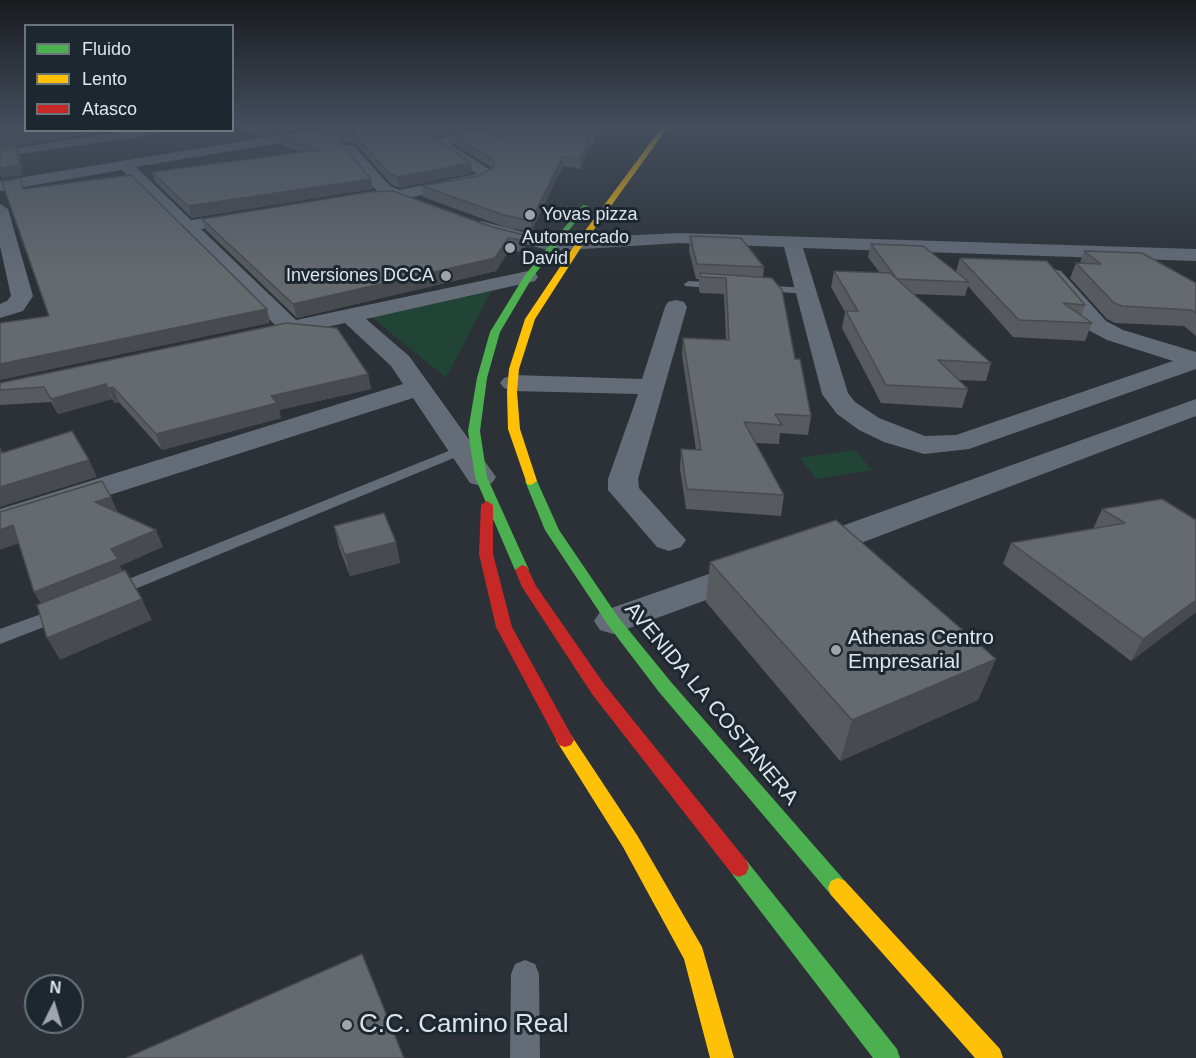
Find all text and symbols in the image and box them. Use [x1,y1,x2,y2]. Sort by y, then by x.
legend [24,24,234,132]
text: Fluido [82,39,131,59]
text: Lento [82,69,127,89]
text: Atasco [82,99,137,119]
place label: Yovas pizza [542,204,637,226]
marker: Yovas pizza [523,208,537,222]
place label: Automercado David [522,227,629,270]
marker: Automercado David [503,241,517,255]
place label: Inversiones DCCA [286,265,434,287]
marker: Inversiones DCCA [439,269,453,283]
street label: AVENIDA LA COSTANERA [619,597,803,811]
place label: Athenas Centro Empresarial [848,625,994,675]
marker: Athenas Centro Empresarial [829,643,843,657]
north arrow [24,974,84,1034]
text: N [49,979,62,997]
place label: C.C. Camino Real [359,1009,569,1041]
marker: C.C. Camino Real [340,1018,354,1032]

